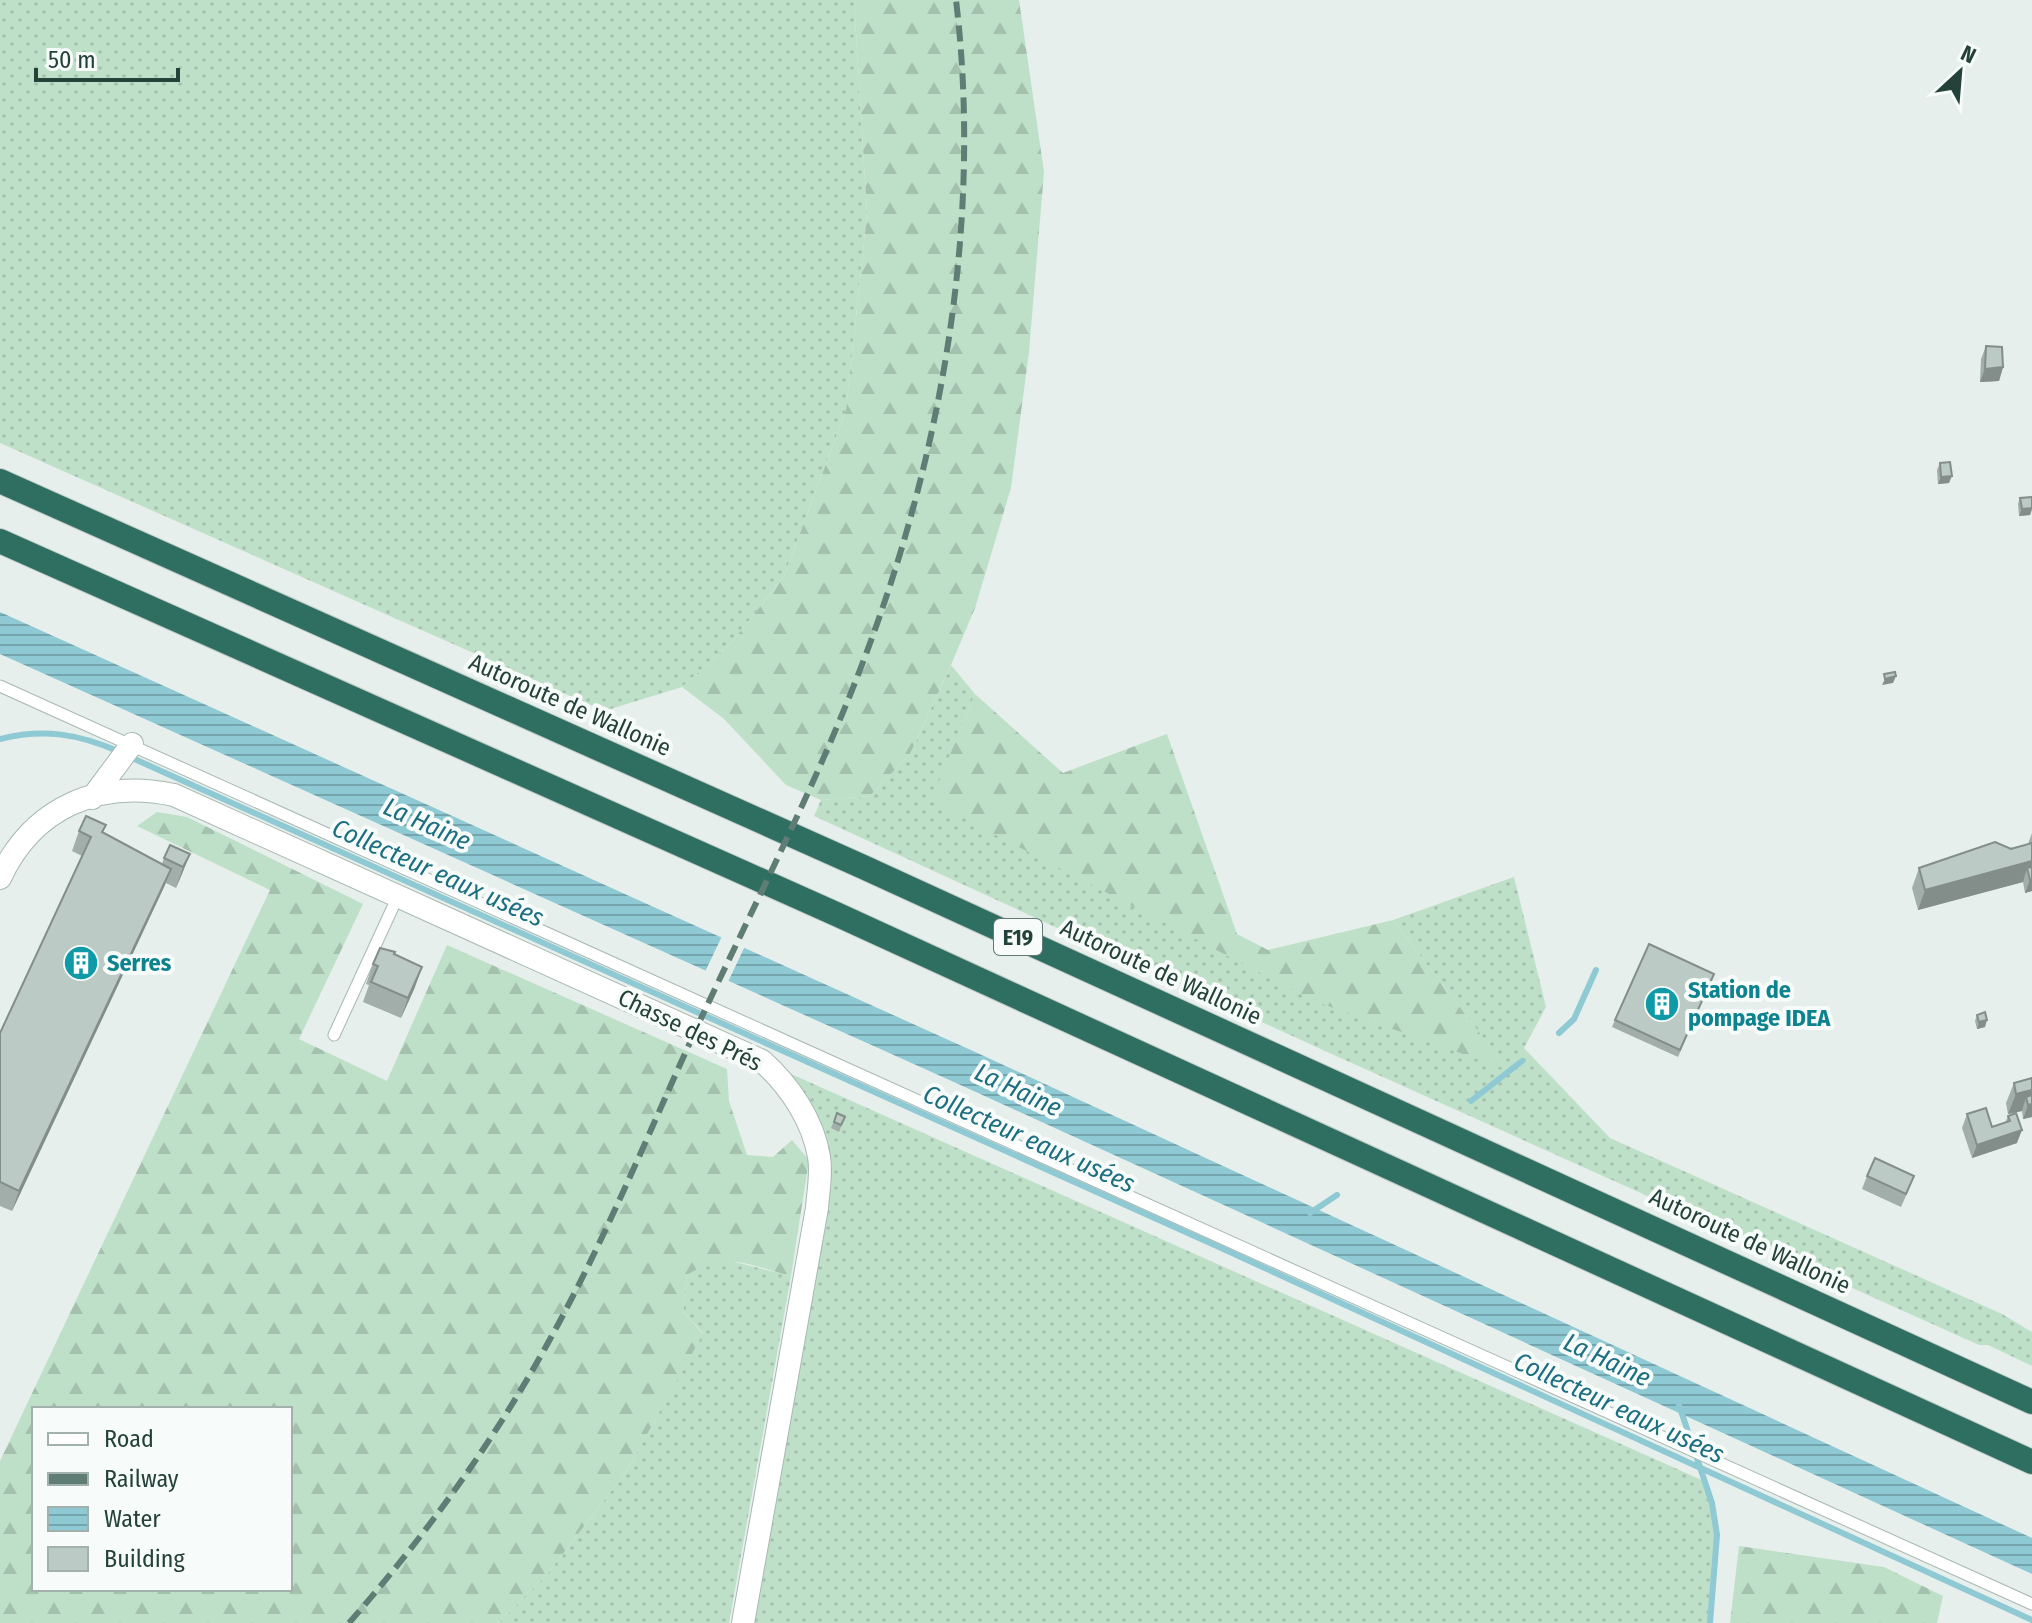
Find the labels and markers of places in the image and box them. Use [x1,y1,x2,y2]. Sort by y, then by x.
building icon: Serres [62,944,100,982]
place label: Serres [107,949,172,977]
place label: Station de pompage IDEA [1688,976,1831,1032]
building icon: Station de pompage IDEA [1643,985,1681,1023]

